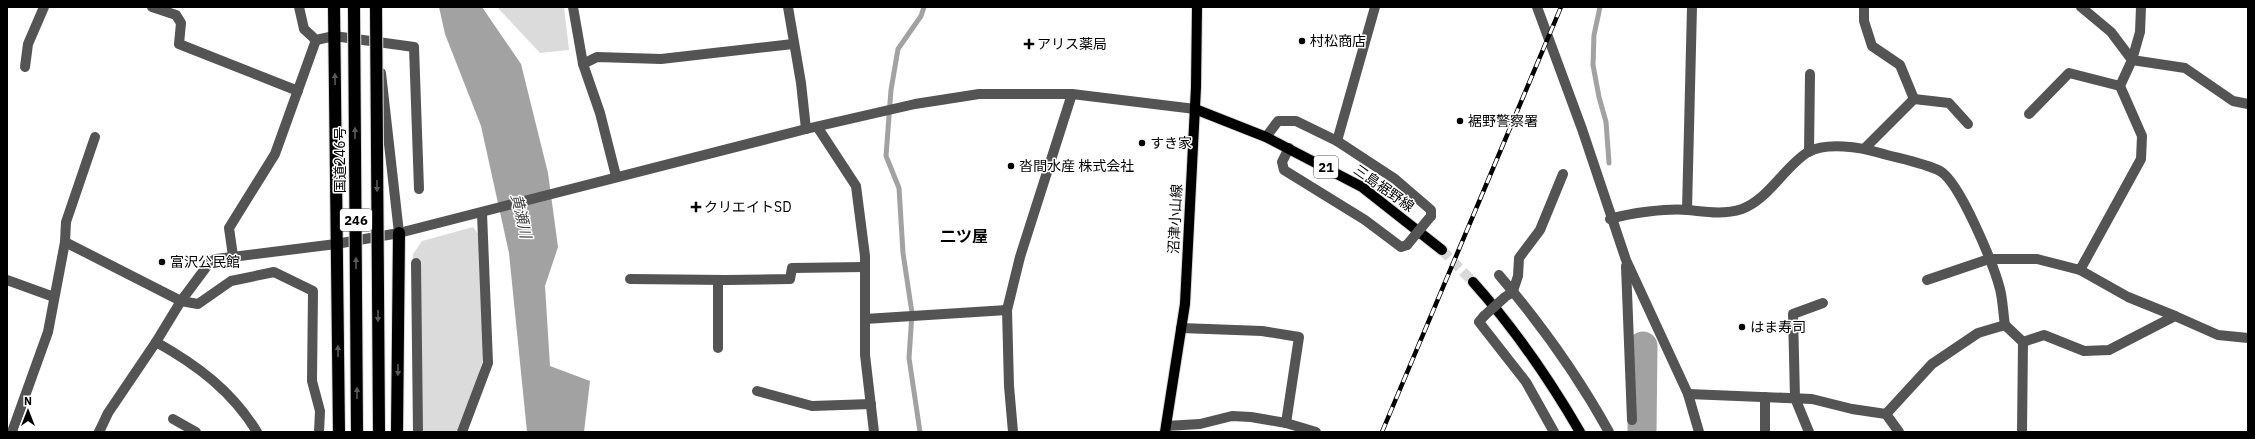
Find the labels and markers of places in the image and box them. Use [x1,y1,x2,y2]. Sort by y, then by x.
place label: 村松商店 [1310,32,1366,50]
place label: アリス薬局 [1037,35,1107,53]
marker: 村松商店 [1297,36,1307,46]
marker: アリス薬局 [1024,39,1034,49]
place label: 裾野警察署 [1468,112,1538,130]
marker: 裾野警察署 [1455,116,1465,126]
place label: すき家 [1150,134,1192,152]
marker: すき家 [1137,138,1147,148]
place label: 沓間水産 株式会社 [1019,157,1134,175]
marker: 沓間水産 株式会社 [1006,161,1016,171]
place label: クリエイトSD [704,198,792,216]
marker: クリエイトSD [691,202,701,212]
place label: 富沢公民館 [170,253,240,271]
marker: 富沢公民館 [157,257,167,267]
place label: はま寿司 [1750,318,1806,336]
marker: はま寿司 [1737,322,1747,332]

